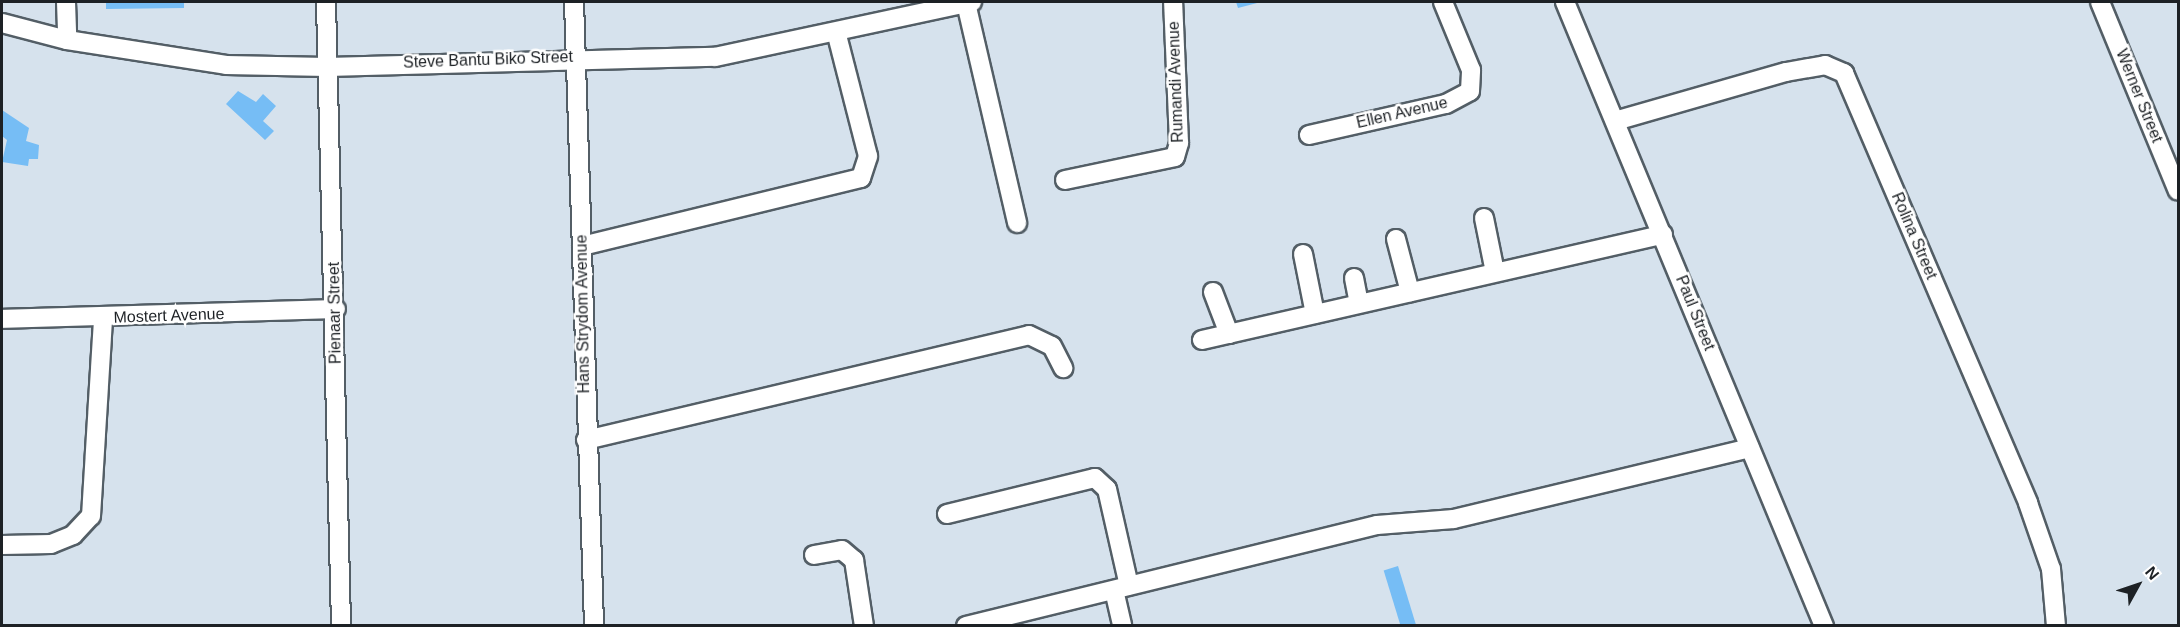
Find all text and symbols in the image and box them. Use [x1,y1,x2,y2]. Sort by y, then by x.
street label: Rumandi Avenue [1164,20,1188,144]
street label: Werner Street [2112,46,2166,146]
street label: Steve Bantu Biko Street [403,47,573,73]
street label: Ellen Avenue [1354,93,1450,133]
street label: Rolina Street [1887,190,1941,282]
street label: Hans Strydom Avenue [572,234,594,394]
street label: Pienaar Street [325,262,345,364]
street label: Paul Street [1671,273,1719,353]
street label: Mostert Avenue [113,304,225,328]
north arrow [2108,555,2168,615]
text: N [2142,563,2162,583]

